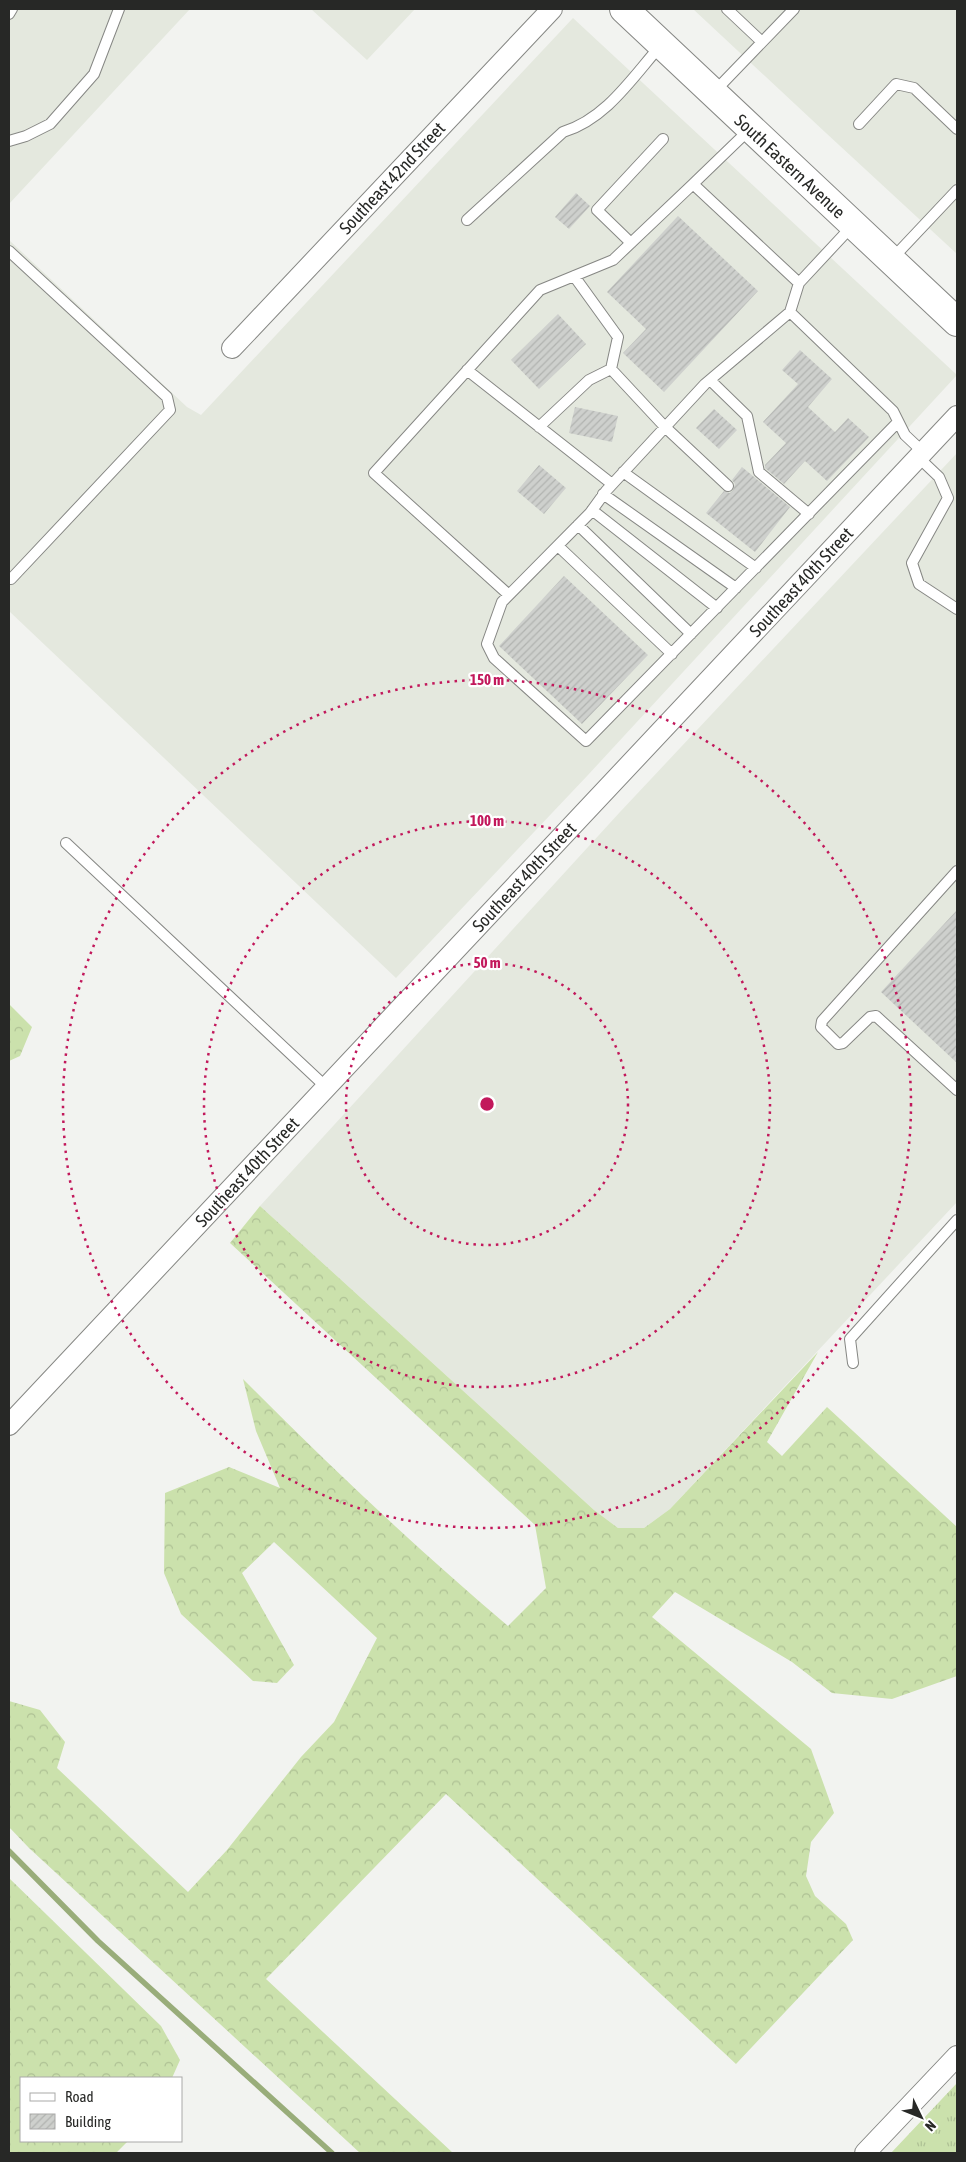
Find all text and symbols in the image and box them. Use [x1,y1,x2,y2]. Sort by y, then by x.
street label: South Eastern Avenue [731,110,849,222]
street label: Southeast 42nd Street [335,118,449,238]
street label: Southeast 40th Street [745,523,857,641]
text: 150 m [470,671,504,688]
text: 100 m [470,812,504,829]
street label: Southeast 40th Street [468,818,580,936]
text: 50 m [474,954,501,971]
centre of rings [478,1095,496,1113]
street label: Southeast 40th Street [191,1113,303,1231]
legend [20,2077,182,2142]
text: Road [65,2088,94,2105]
north arrow [896,2092,946,2142]
text: Building [65,2113,111,2130]
text: N [922,2117,939,2134]

